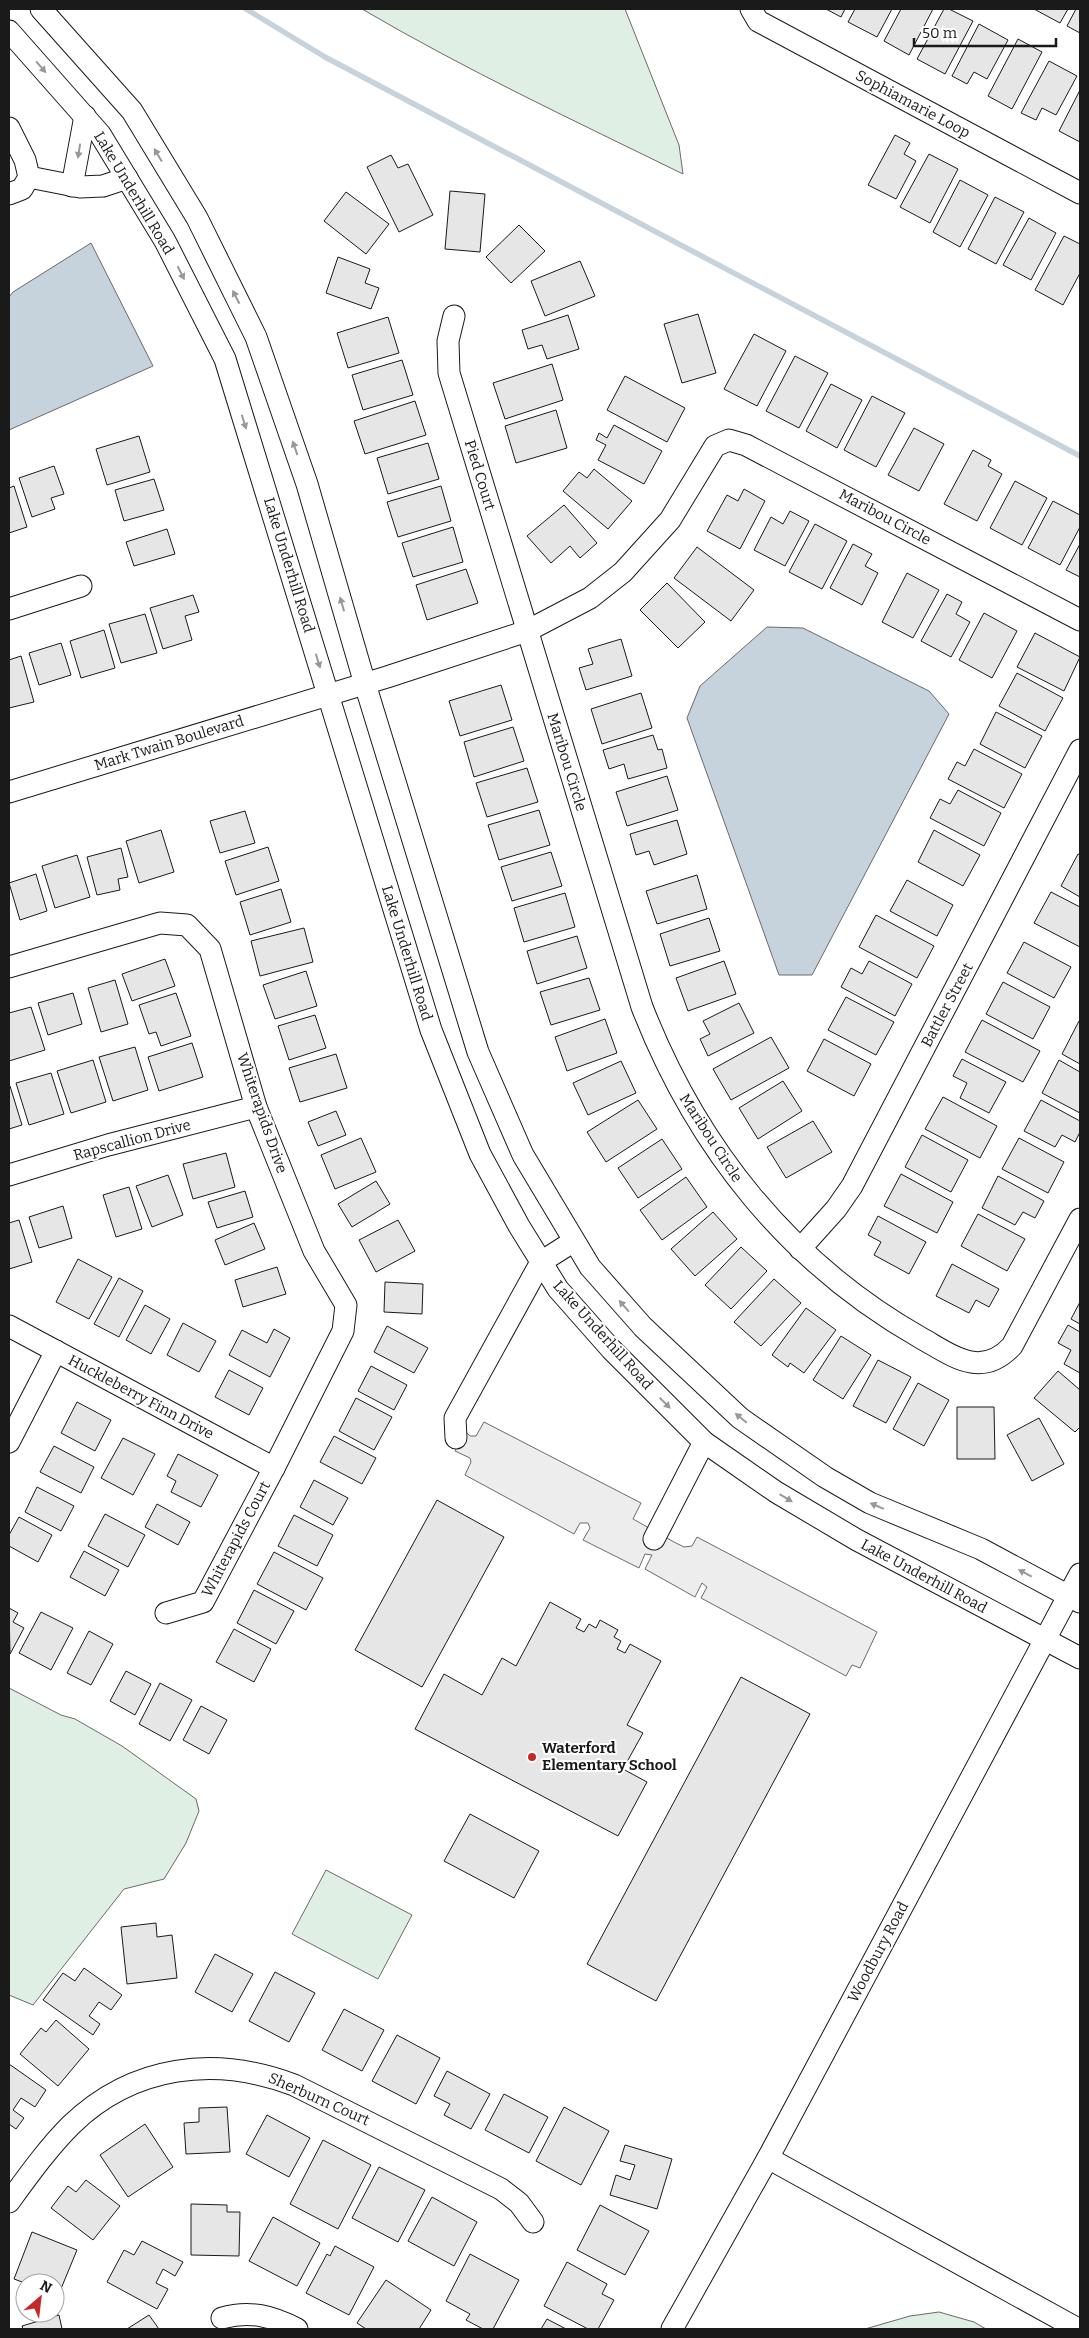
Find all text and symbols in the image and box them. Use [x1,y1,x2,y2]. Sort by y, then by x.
scale bar [914,15,1056,47]
text: 50 m [922,24,958,42]
one-way arrow [36,60,47,73]
street label: Sophiamarie Loop [853,66,973,142]
street label: Lake Underhill Road [90,128,178,258]
one-way arrow [75,143,83,159]
one-way arrow [154,148,163,161]
one-way arrow [177,265,185,280]
one-way arrow [232,290,240,304]
one-way arrow [241,414,249,429]
street label: Pied Court [461,438,499,513]
one-way arrow [291,440,299,455]
street label: Maribou Circle [836,485,934,549]
street label: Lake Underhill Road [260,495,318,635]
one-way arrow [337,596,345,611]
one-way arrow [315,653,323,668]
street label: Maribou Circle [544,711,590,813]
street label: Mark Twain Boulevard [92,712,246,774]
street label: Lake Underhill Road [378,883,436,1023]
street label: Battler Street [917,959,977,1050]
street label: Whiterapids Drive [233,1050,291,1176]
street label: Maribou Circle [676,1090,746,1186]
street label: Rapscallion Drive [71,1116,193,1164]
street label: Lake Underhill Road [549,1277,657,1393]
one-way arrow [618,1300,630,1312]
street label: Huckleberry Finn Drive [65,1351,217,1443]
one-way arrow [659,1397,671,1409]
one-way arrow [735,1413,748,1424]
street label: Whiterapids Court [198,1478,274,1600]
one-way arrow [780,1494,793,1503]
one-way arrow [870,1502,885,1509]
street label: Lake Underhill Road [858,1535,990,1617]
one-way arrow [1018,1569,1033,1577]
place label: Waterford Elementary School [542,1739,677,1774]
marker: Waterford Elementary School [526,1751,538,1763]
street label: Woodbury Road [844,1898,912,2005]
street label: Sherburn Court [266,2069,373,2130]
north arrow [15,2273,65,2323]
text: N [37,2277,55,2297]

